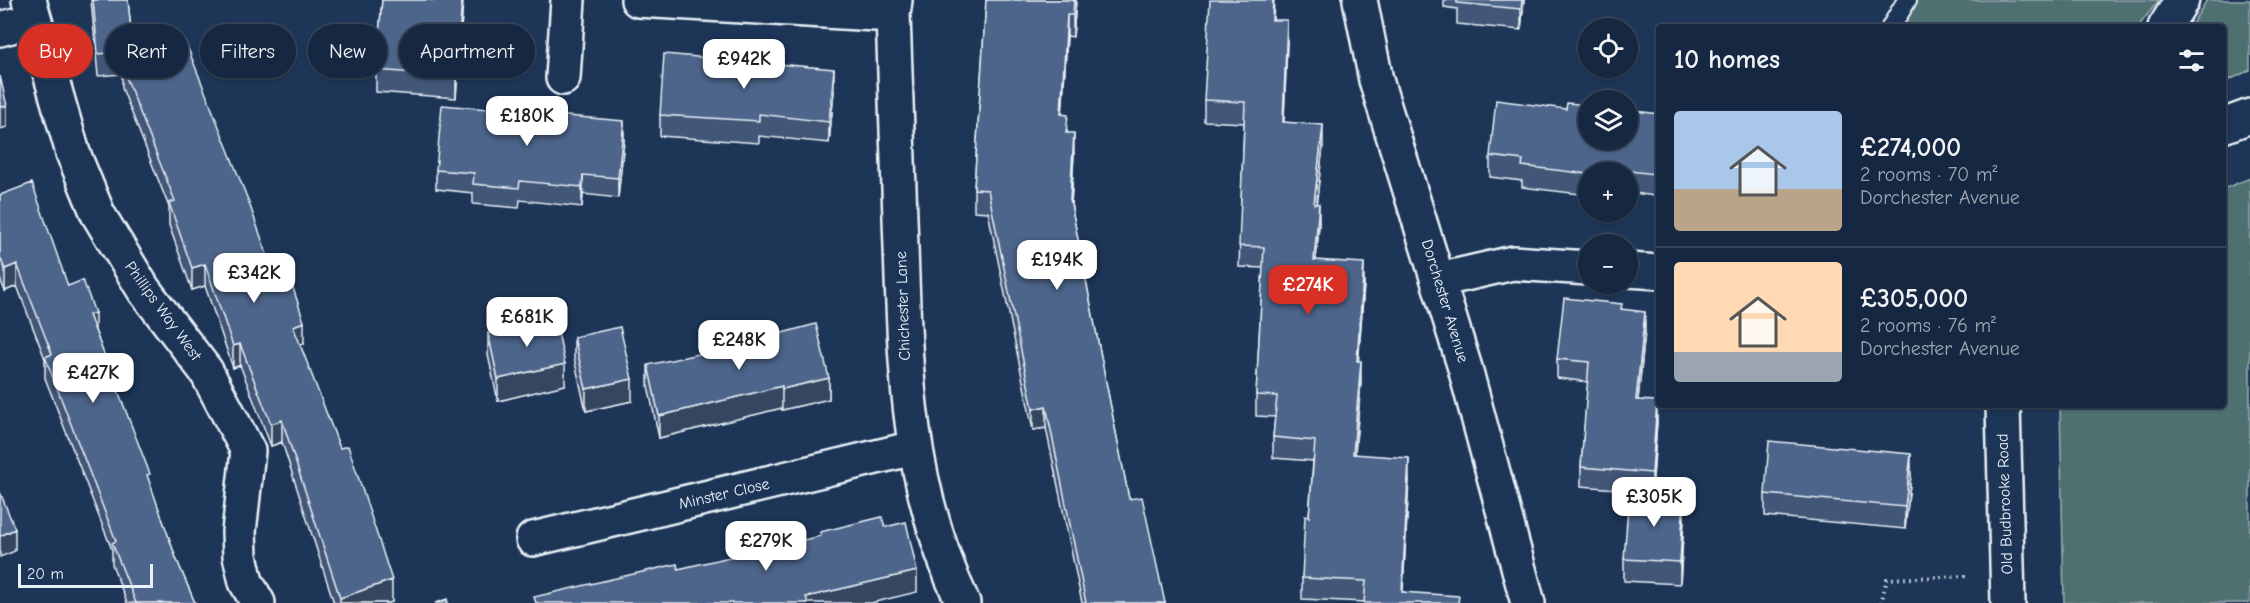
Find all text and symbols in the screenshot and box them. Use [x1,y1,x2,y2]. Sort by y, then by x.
map controls [1578,18,1638,294]
button: locate [1578,18,1638,78]
chip: Buy [18,24,93,78]
chip: Rent [105,24,188,78]
chip: Filters [200,24,296,78]
chip: New [308,24,387,78]
chip: Apartment [399,24,535,78]
pin: £942K [702,39,786,90]
icon: filters [2175,44,2208,77]
text: 10 homes [1674,45,1780,75]
text: £942K [717,47,771,70]
button: layers [1578,90,1638,150]
pin: £180K [485,96,569,147]
text: £180K [500,104,554,127]
text: £274,000 [1860,133,1961,163]
icon: home [1722,135,1794,207]
button: + [1578,162,1638,222]
text: 2 rooms · 70 m² [1860,163,1997,186]
text: Dorchester Avenue [1860,186,2020,209]
button: − [1578,234,1638,294]
street label: Dorchester Avenue [1418,237,1472,365]
pin: £194K [1015,240,1099,291]
text: £194K [1031,248,1083,271]
street label: Chichester Lane [892,251,914,361]
pin: £342K [212,253,296,304]
street label: Phillips Way West [121,258,205,364]
text: £342K [227,261,281,284]
pin: £274K [1266,265,1350,316]
text: £274K [1283,273,1333,296]
text: £305,000 [1860,284,1968,314]
icon: home [1722,286,1794,358]
pin: £681K [485,297,569,348]
text: £681K [501,305,553,328]
text: 2 rooms · 76 m² [1860,314,1996,337]
pin: £248K [697,320,781,371]
text: £248K [712,328,766,351]
text: Dorchester Avenue [1860,337,2020,360]
pin: £427K [51,353,135,404]
text: £427K [67,361,119,384]
street label: Old Budbrooke Road [1994,433,2016,575]
street label: Minster Close [677,475,771,513]
pin: £305K [1612,477,1696,528]
text: £305K [1626,485,1682,508]
pin: £279K [724,521,808,572]
text: £279K [739,529,793,552]
scale bar [18,561,153,588]
text: 20 m [27,565,64,583]

